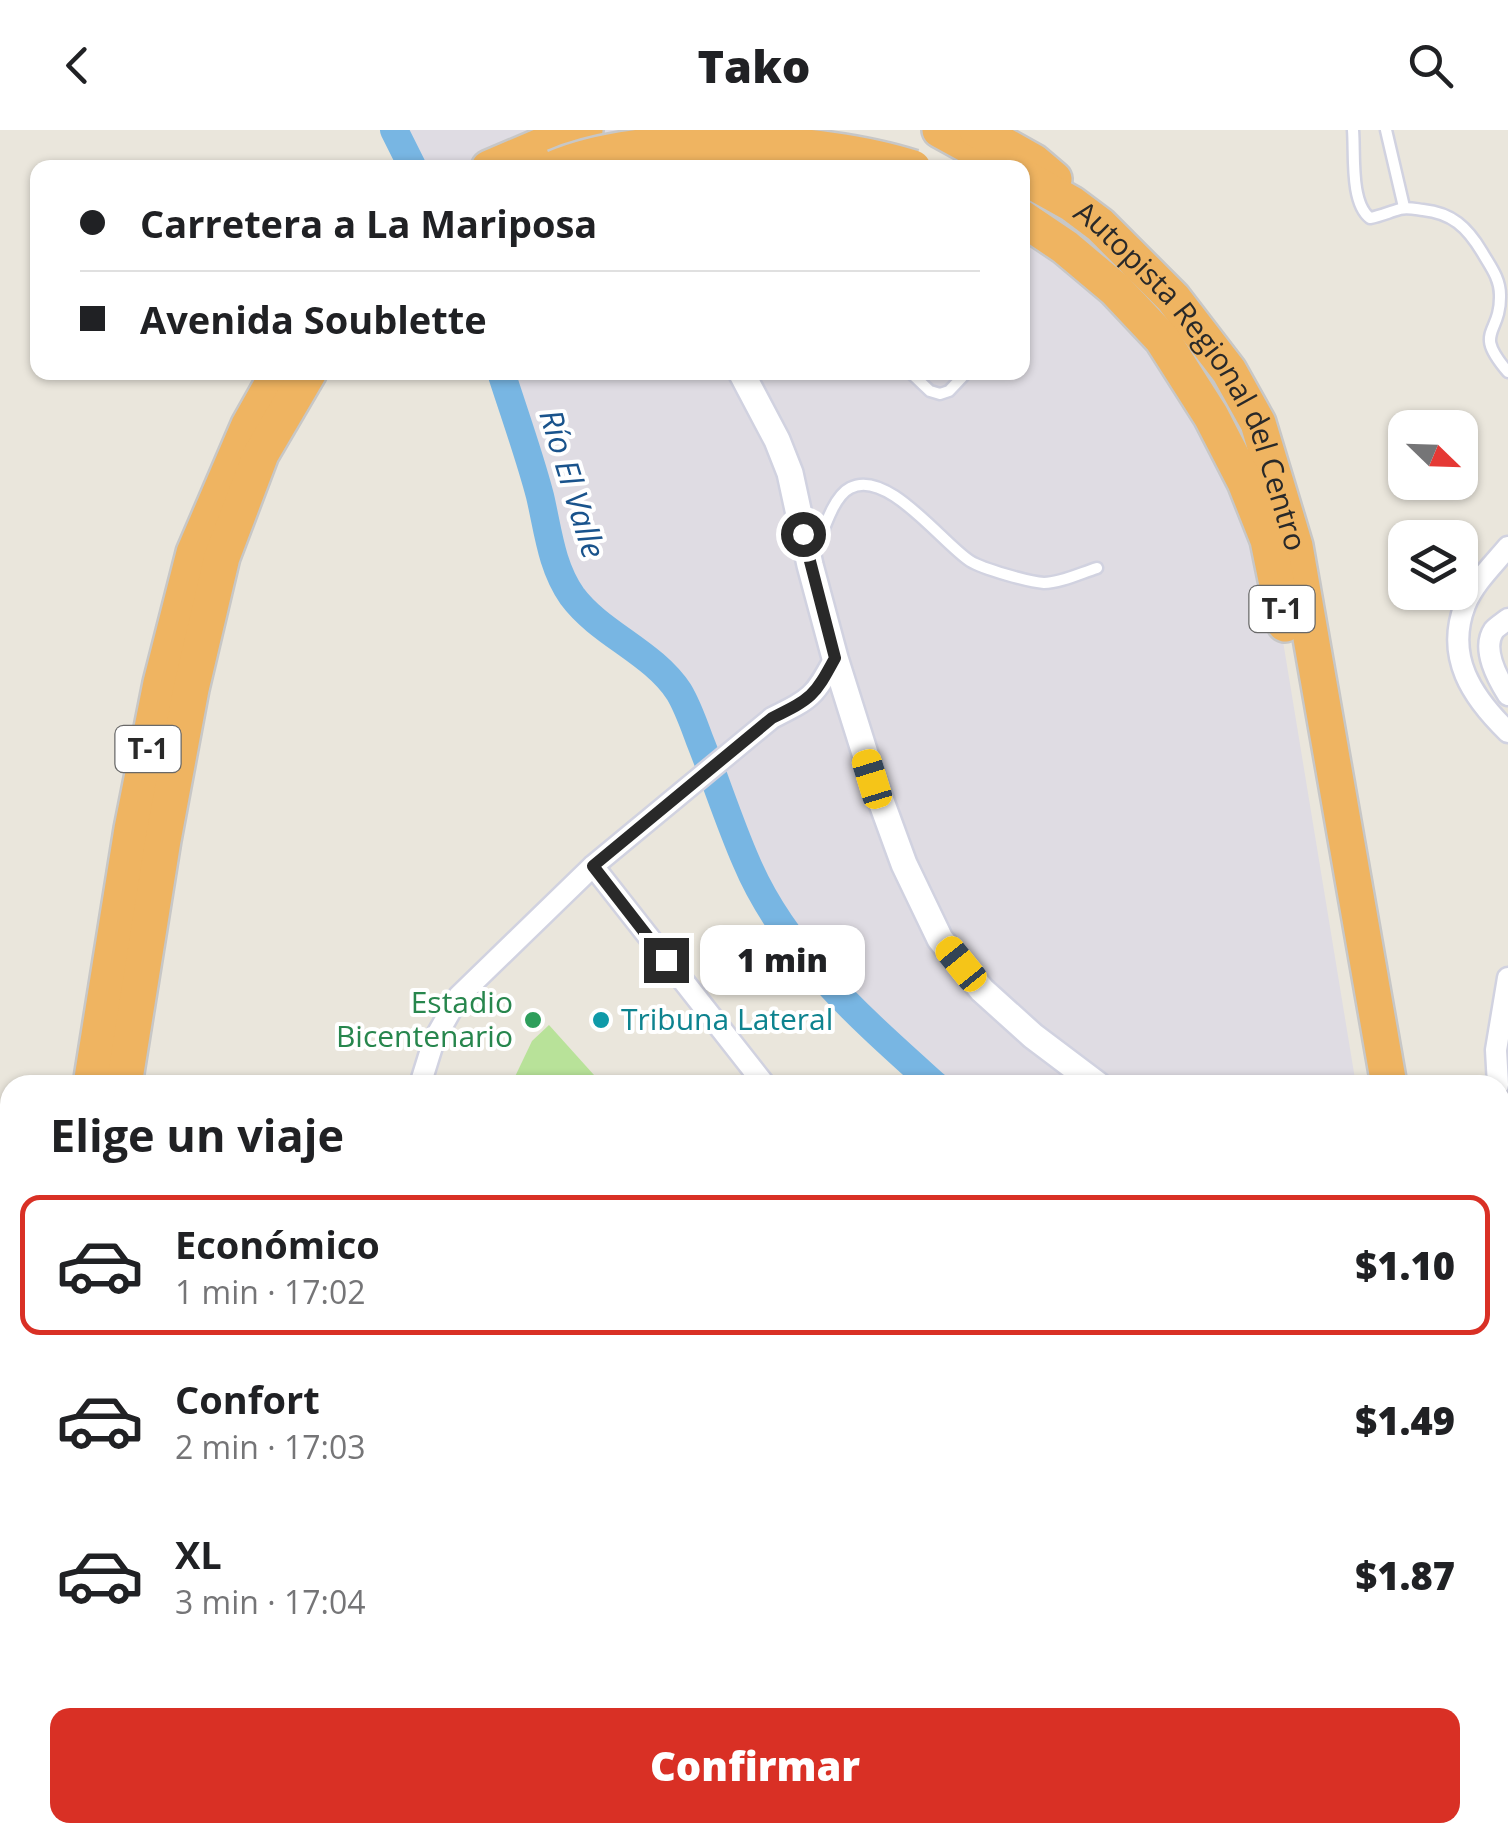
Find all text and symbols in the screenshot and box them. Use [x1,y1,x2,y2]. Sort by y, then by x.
text: Tako [698,35,810,96]
icon: back [50,38,105,93]
icon: search [1403,38,1458,93]
street label: Autopista Regional del Centro [1066,191,1317,555]
text: Carretera a La Mariposa [140,197,597,249]
text: Avenida Soublette [140,293,487,345]
water label: Río El Valle [530,404,616,563]
north arrow [1388,410,1478,500]
map controls [1388,410,1478,610]
route start [781,512,826,557]
button: layers [1388,520,1478,610]
road number: T-1 [1250,586,1314,632]
road number: T-1 [116,726,180,772]
car [849,746,895,812]
callout: 1 min [701,925,866,995]
car [930,931,992,997]
route end [644,938,689,983]
text: 1 min [737,938,828,981]
place label: Estadio Bicentenario [336,981,513,1056]
place label: Tribuna Lateral [621,998,833,1039]
marker: Estadio Bicentenario [522,1009,544,1031]
marker: Tribuna Lateral [590,1009,612,1031]
text: Elige un viaje [50,1104,344,1165]
text: Económico [175,1218,380,1270]
icon: car [55,1220,145,1310]
text: $1.10 [1355,1239,1455,1291]
text: 1 min · 17:02 [175,1270,366,1313]
text: Confort [175,1373,320,1425]
icon: car [55,1375,145,1465]
text: $1.49 [1355,1394,1455,1446]
text: 2 min · 17:03 [175,1425,366,1468]
text: XL [175,1528,222,1580]
icon: car [55,1530,145,1620]
text: $1.87 [1355,1549,1455,1601]
text: 3 min · 17:04 [175,1580,366,1623]
button: Confirmar [50,1708,1460,1823]

